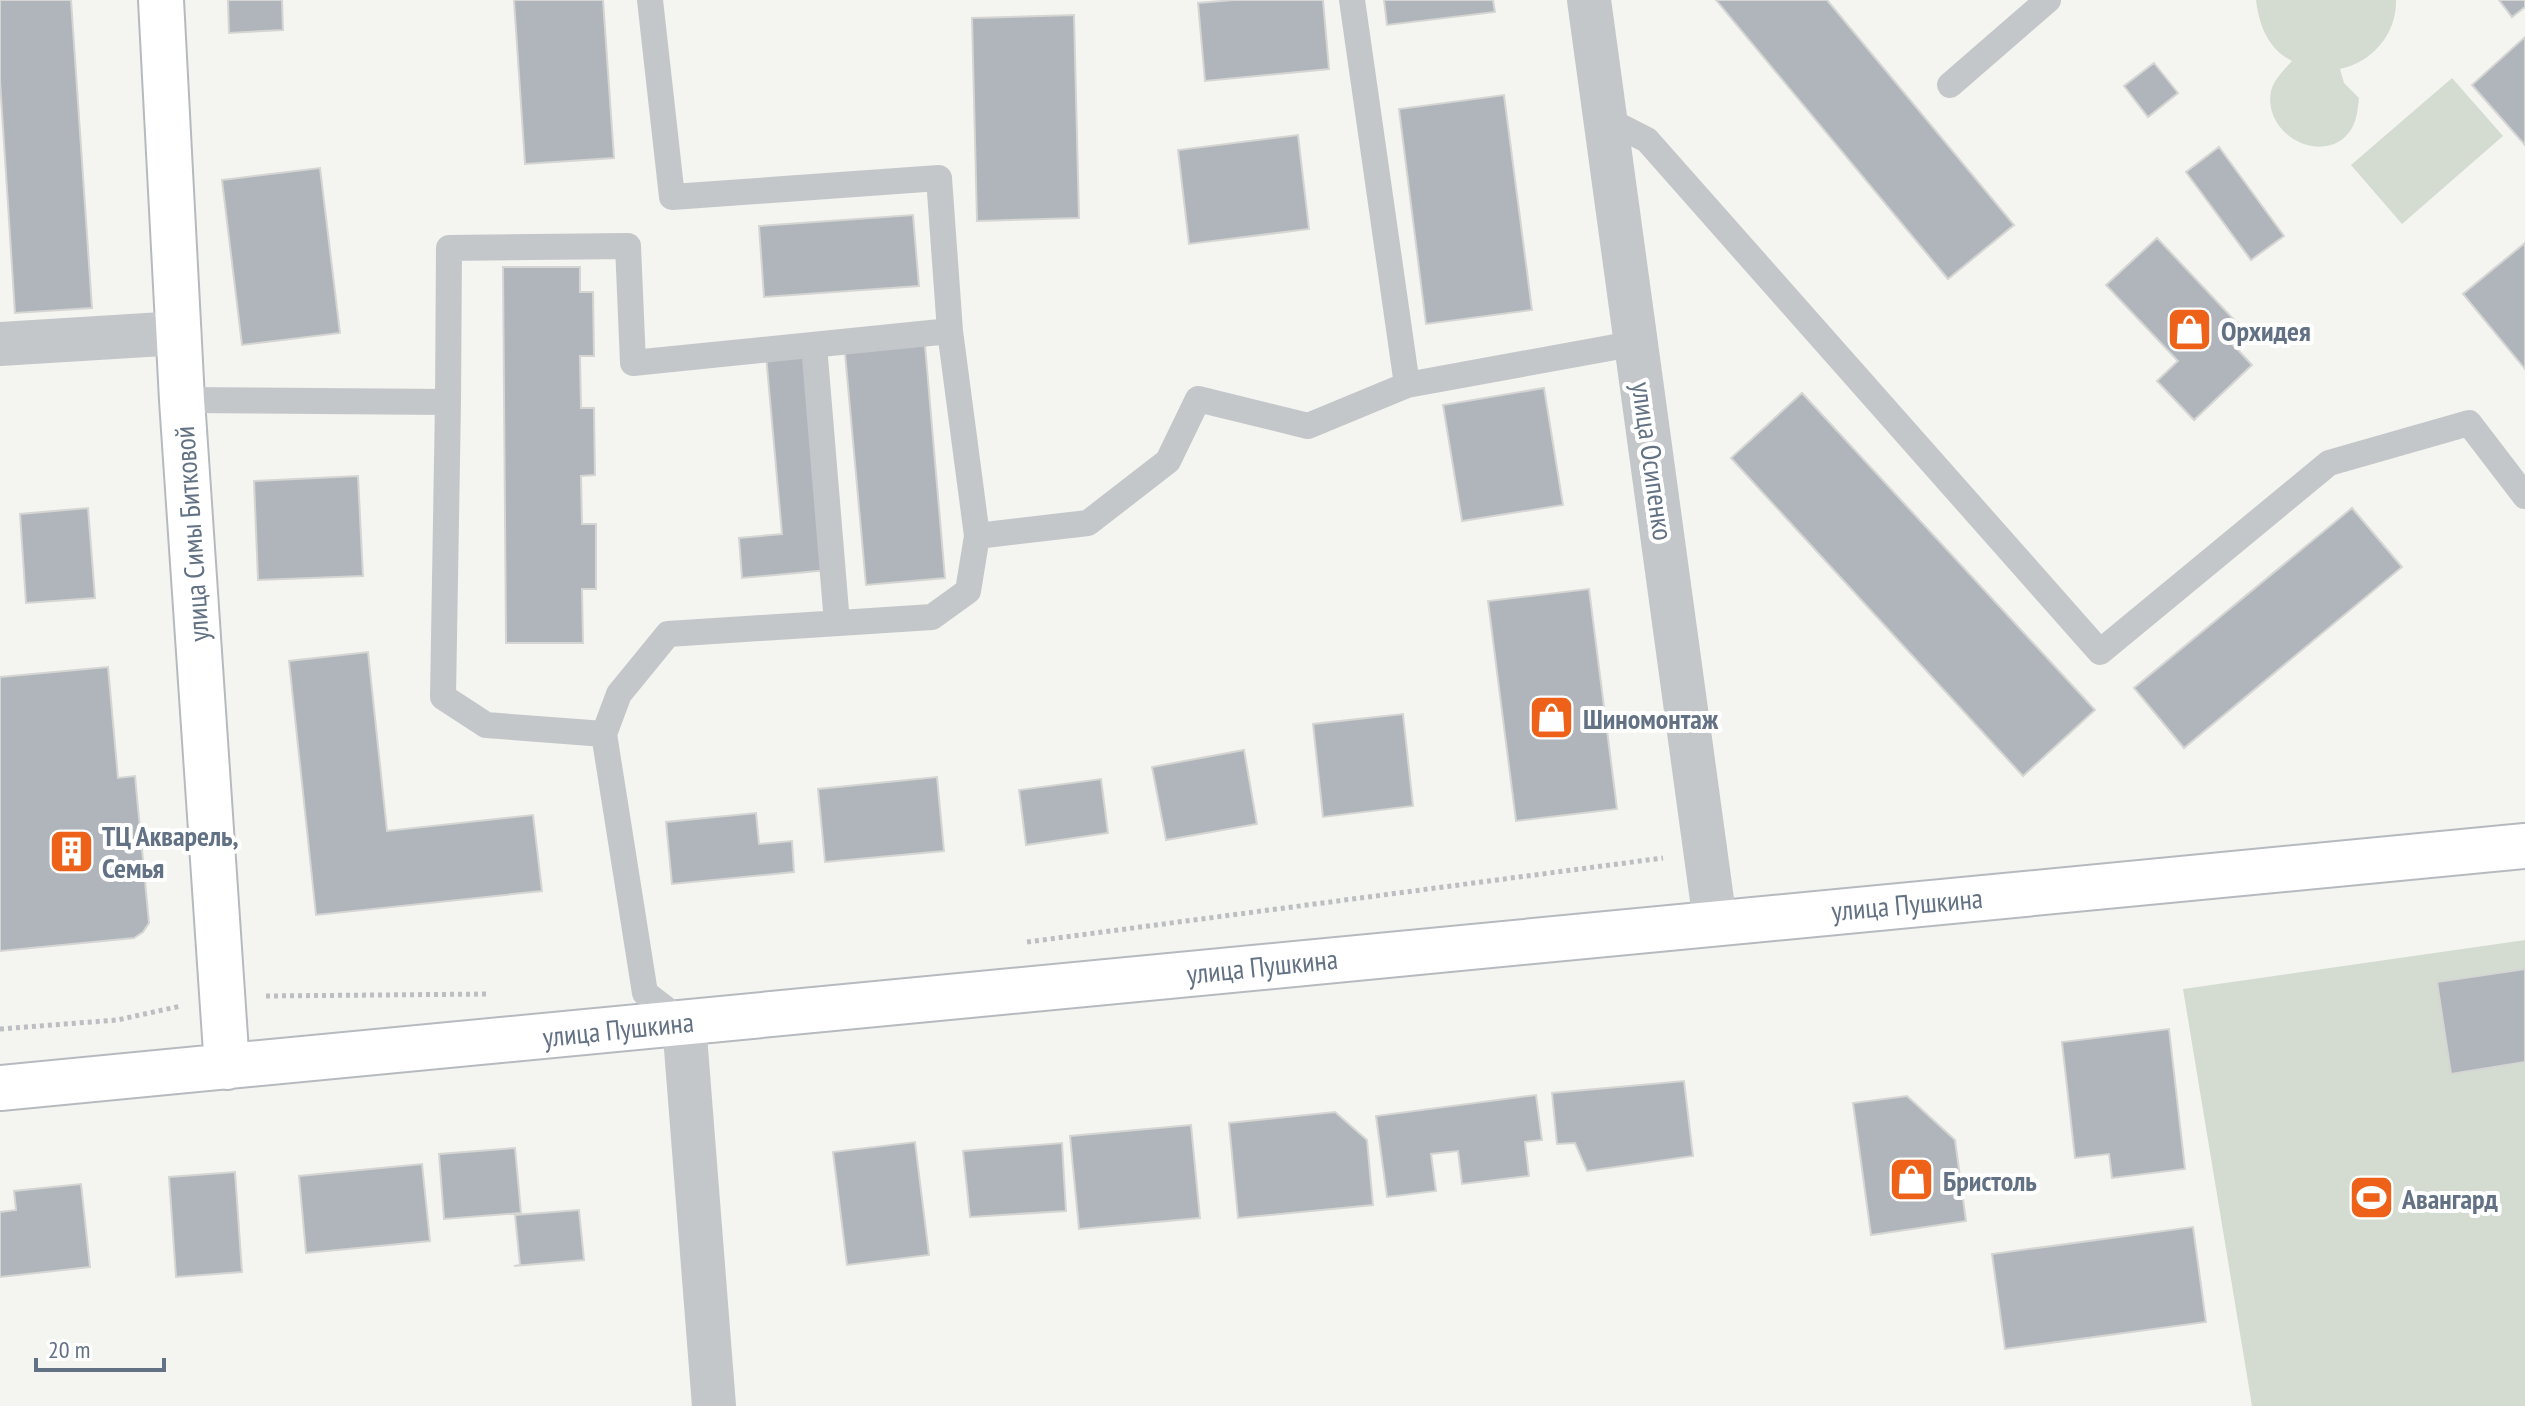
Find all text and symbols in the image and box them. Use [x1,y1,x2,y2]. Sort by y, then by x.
shop icon: Орхидея [2166,306,2214,354]
place label: Орхидея [2221,312,2311,349]
street label: улица Осипенко [1624,379,1682,543]
street label: улица Симы Битковой [165,425,217,643]
shop icon: Шиномонтаж [1528,694,1576,742]
place label: Шиномонтаж [1583,700,1719,737]
place label: ТЦ Акварель, Семья [102,817,239,886]
building icon: ТЦ Акварель, Семья [47,827,95,875]
street label: улица Пушкина [1830,879,1984,929]
street label: улица Пушкина [1185,940,1339,992]
street label: улица Пушкина [541,1003,695,1055]
shop icon: Бристоль [1888,1156,1936,1204]
place label: Бристоль [1943,1162,2037,1199]
sports icon: Авангард [2347,1174,2395,1222]
place label: Авангард [2401,1180,2498,1217]
scale bar [36,1322,164,1372]
text: 20 m [48,1334,90,1365]

